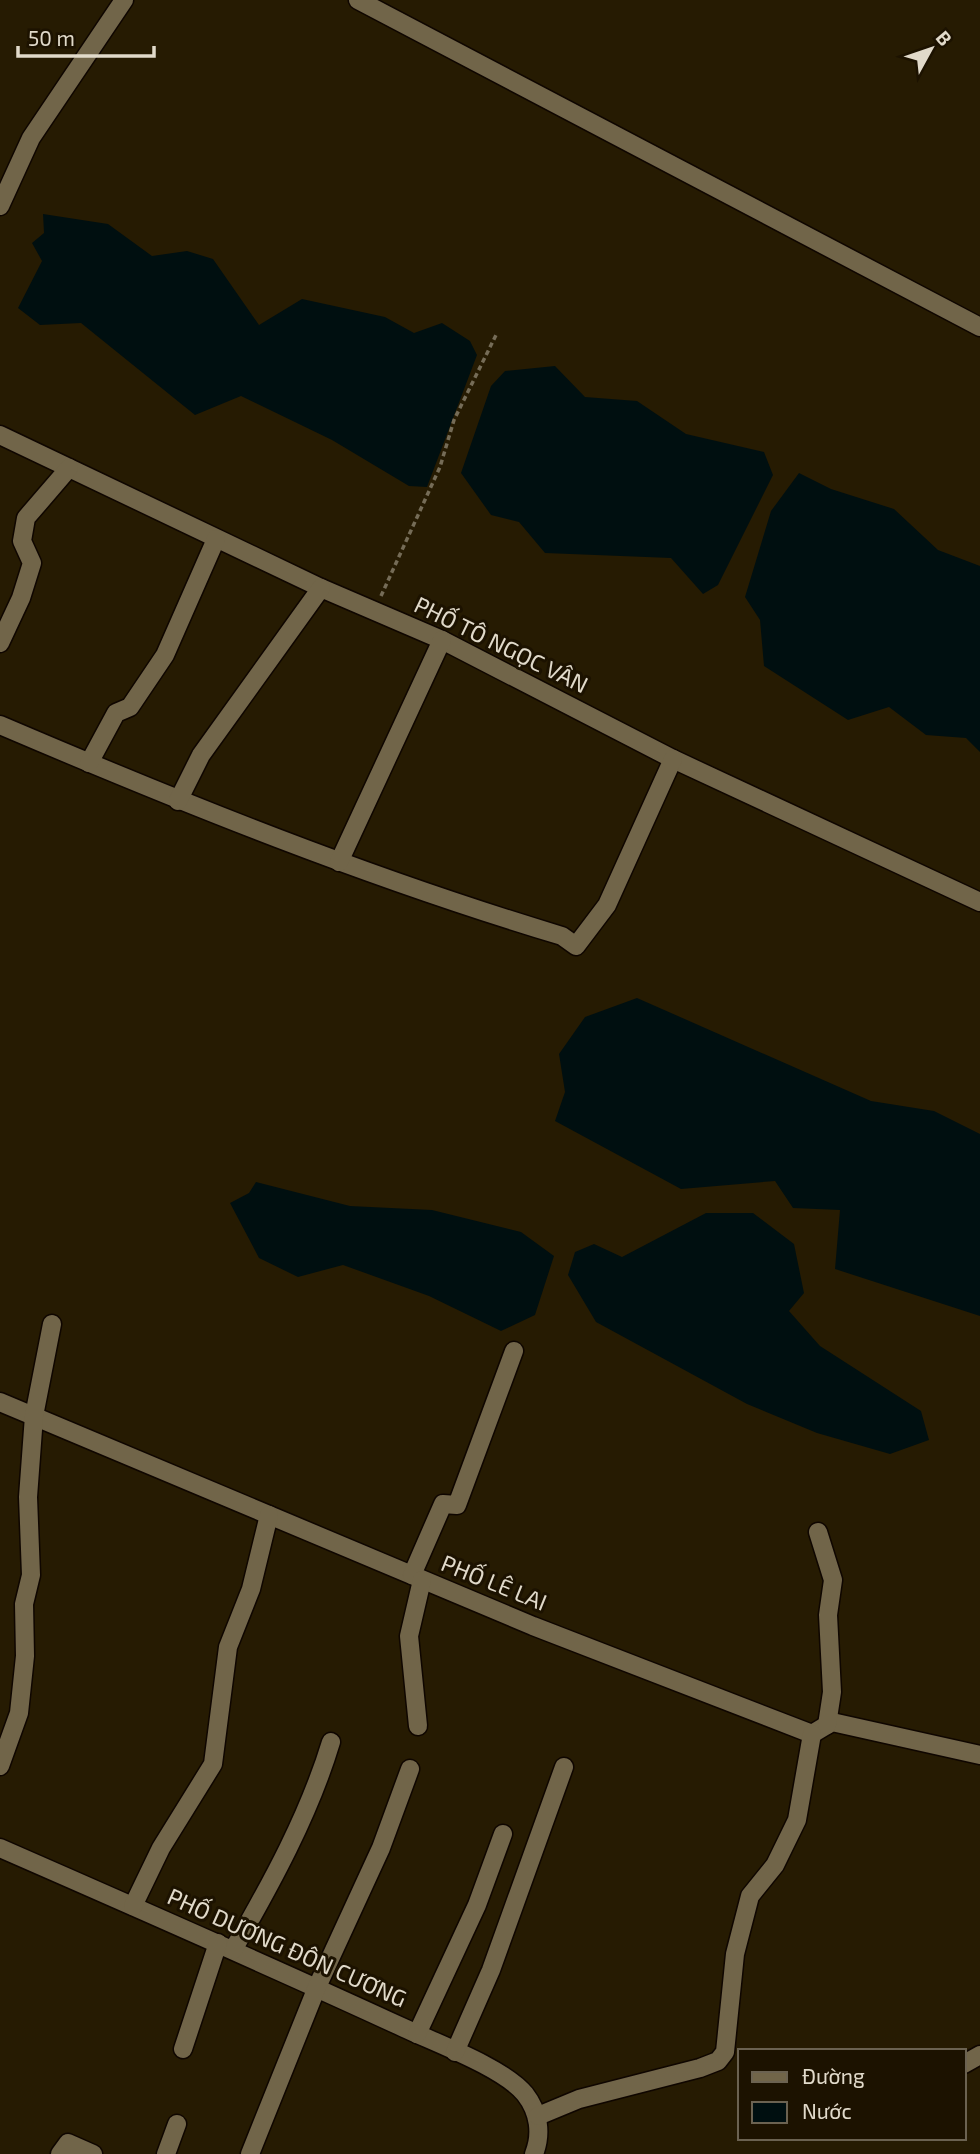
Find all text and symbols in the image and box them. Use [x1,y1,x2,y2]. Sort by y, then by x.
scale bar [18,14,154,58]
north arrow [896,14,966,84]
text: 50 m [28,25,75,50]
text: B [932,26,957,50]
street label: PHỐ TÔ NGỌC VÂN [410,588,594,698]
street label: PHỐ LÊ LAI [437,1546,552,1616]
street label: PHỐ DƯƠNG ĐÔN CƯƠNG [163,1880,412,2013]
legend [738,2049,966,2140]
text: Đường [802,2063,865,2088]
text: Nước [802,2098,852,2123]

